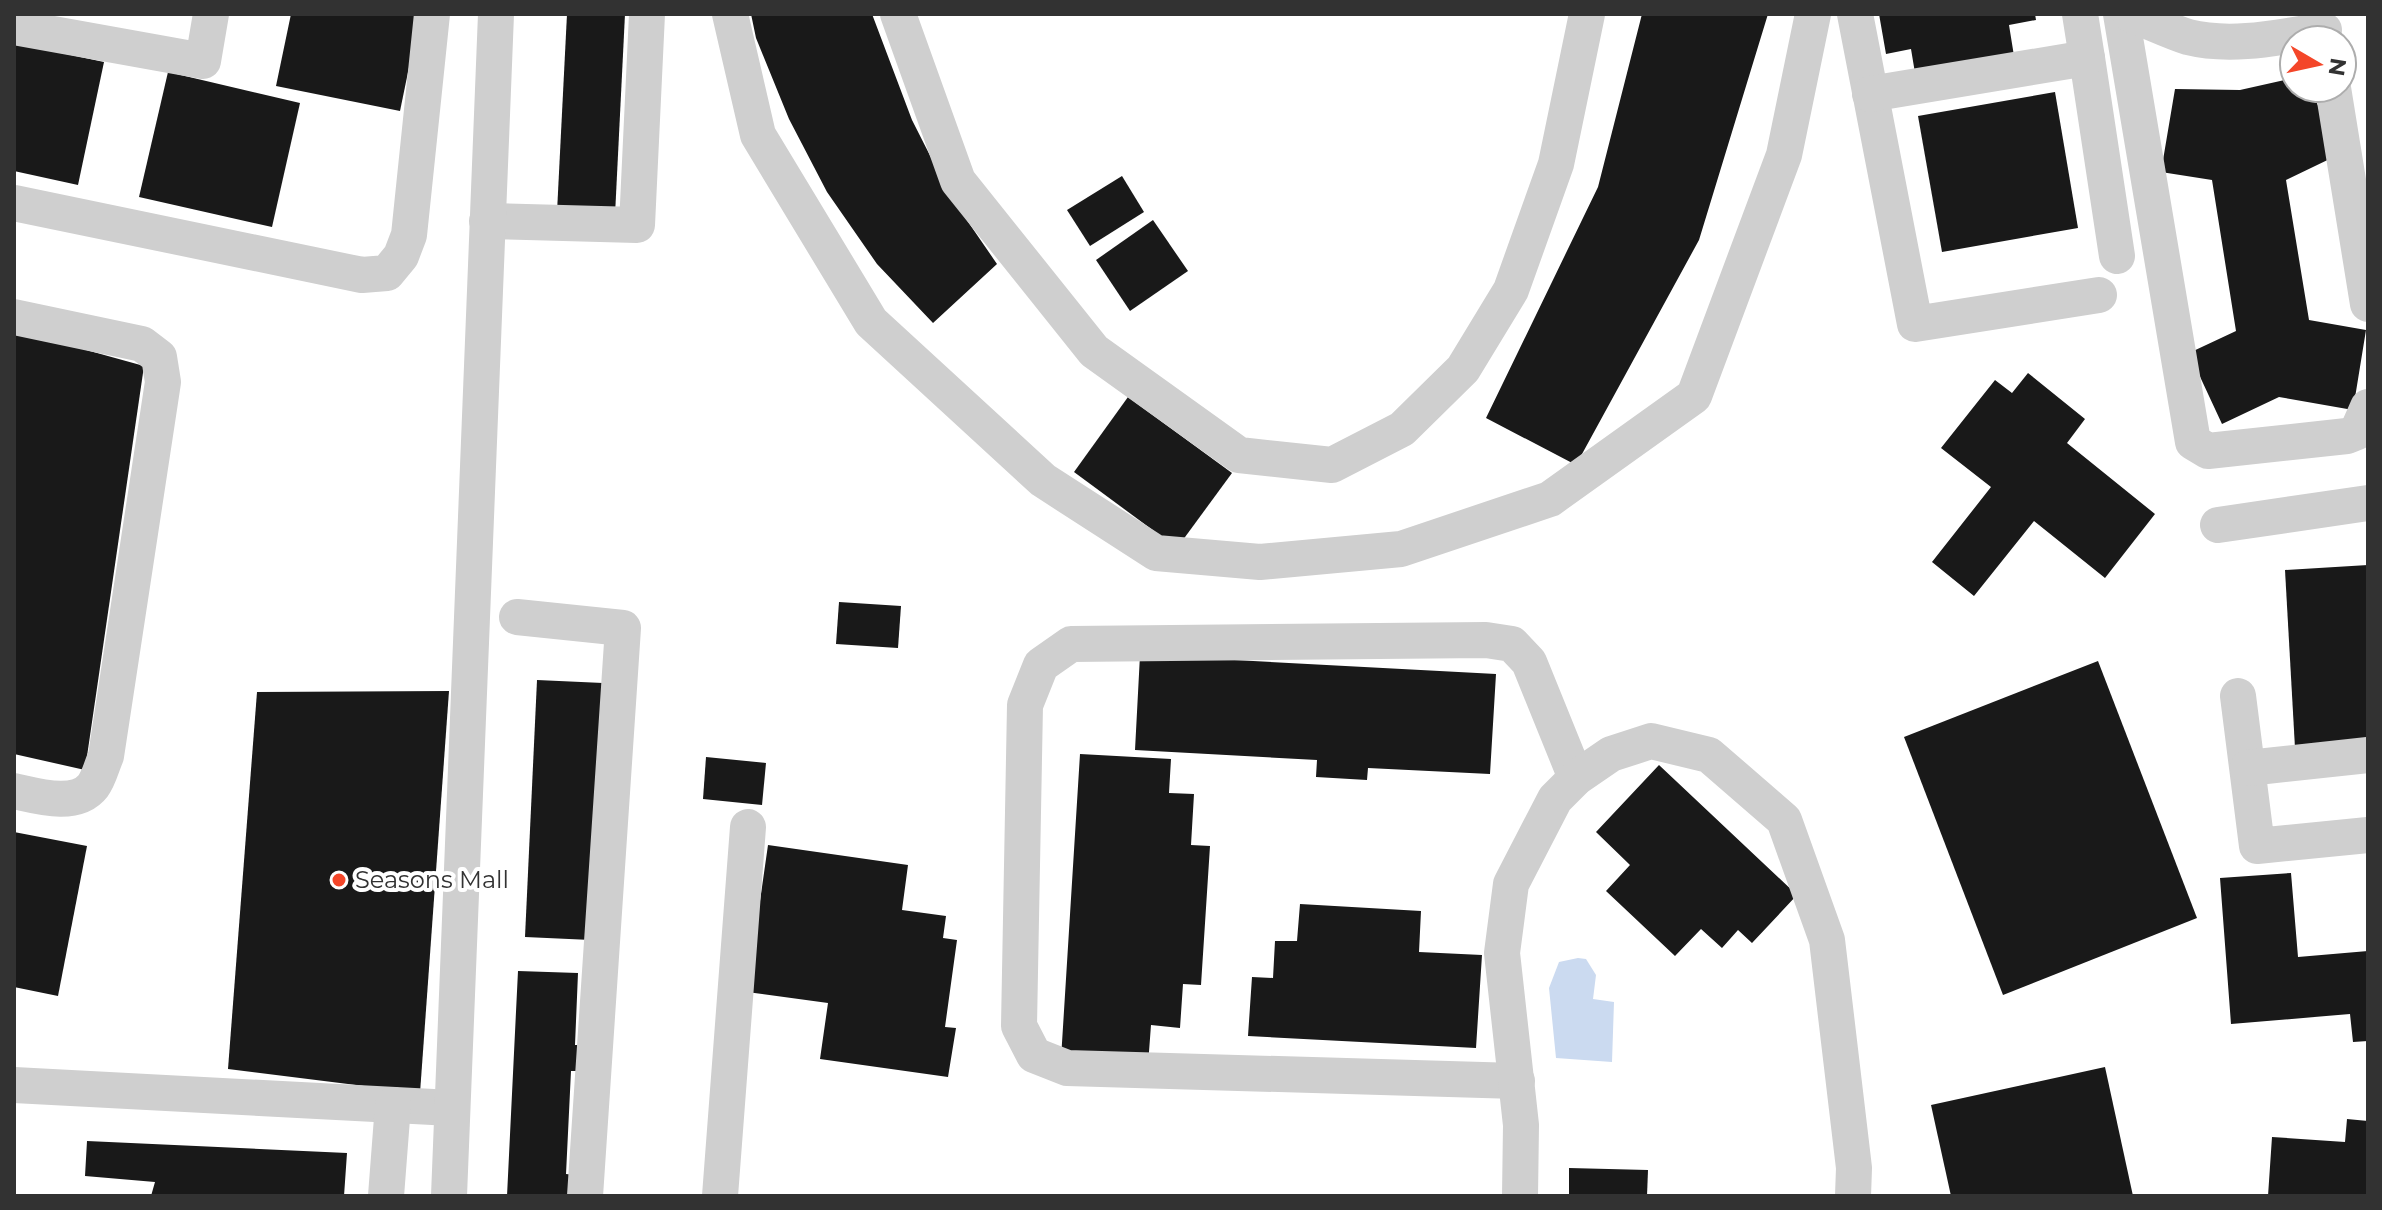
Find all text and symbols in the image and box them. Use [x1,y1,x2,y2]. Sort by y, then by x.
north arrow [2278,24,2358,104]
text: N [2323,56,2352,78]
place label: Seasons Mall [355,865,509,894]
marker: Seasons Mall [330,871,348,889]

